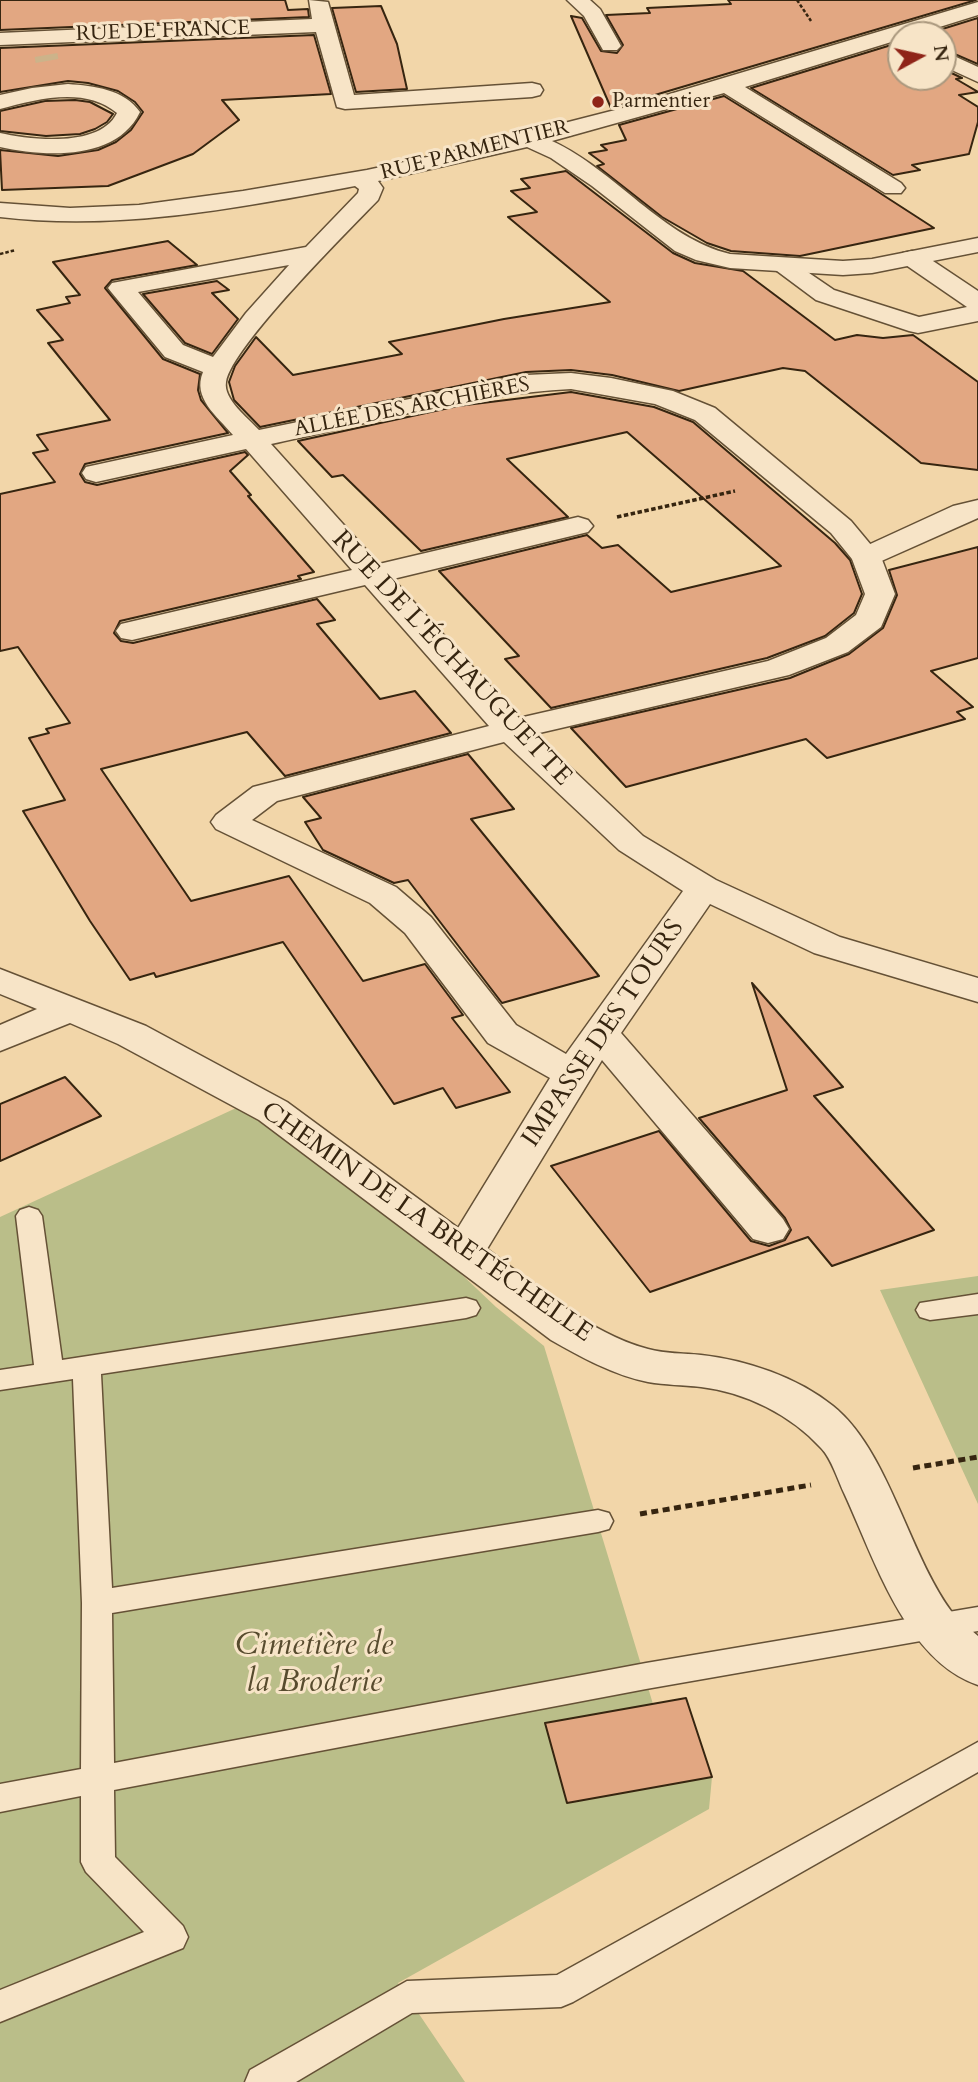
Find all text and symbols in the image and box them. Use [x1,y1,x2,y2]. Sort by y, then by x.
street label: RUE DE FRANCE [75,16,251,48]
north arrow [887,21,957,91]
text: N [927,43,955,63]
place label: Parmentier [612,89,710,115]
marker: Parmentier [590,94,606,110]
street label: RUE PARMENTIER [378,115,572,187]
street label: ALLÉE DES ARCHIÈRES [292,373,532,443]
street label: RUE DE L'ÉCHAUGUETTE [325,525,577,793]
street label: IMPASSE DES TOURS [516,914,692,1154]
street label: CHEMIN DE LA BRETÉCHELLE [254,1096,598,1350]
park label: Cimetière de la Broderie [235,1628,393,1703]

